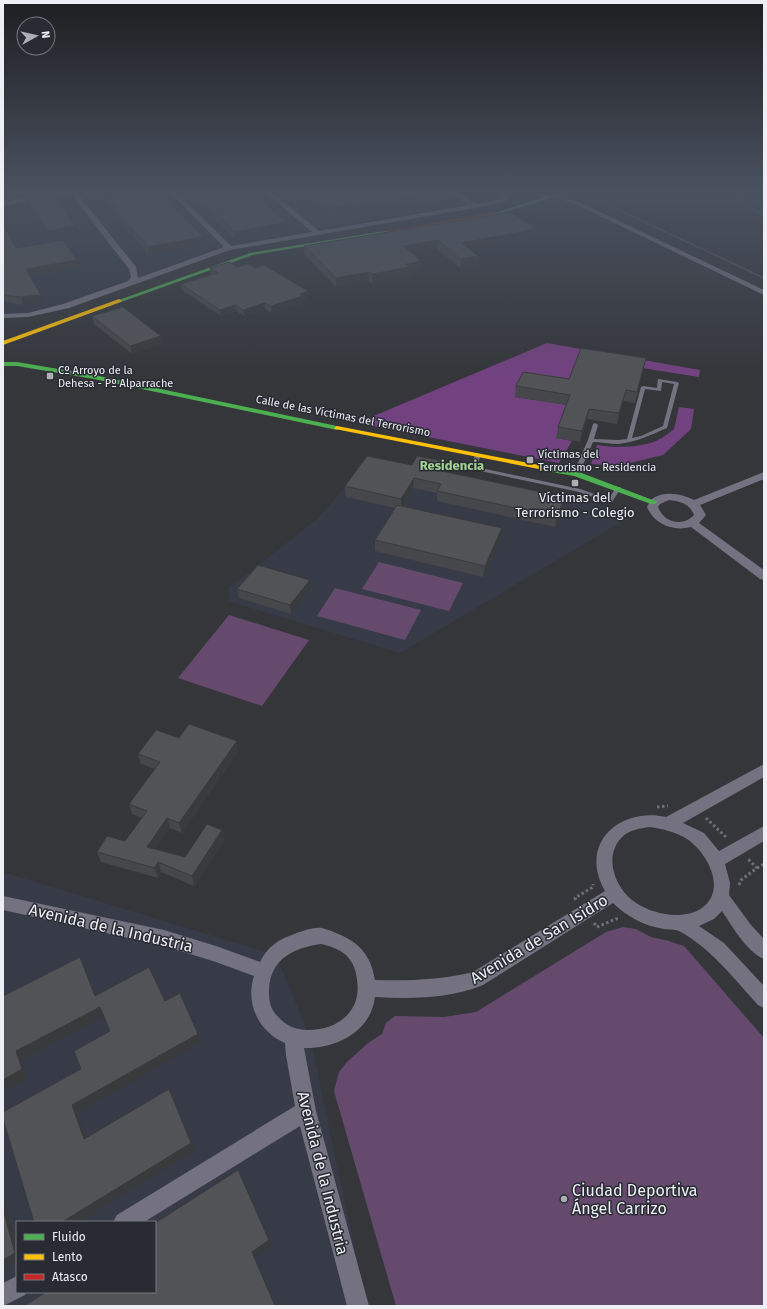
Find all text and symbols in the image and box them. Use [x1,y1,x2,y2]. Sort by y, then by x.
north arrow [16,16,56,56]
text: N [38,30,52,39]
place label: Cº Arroyo de la Dehesa - Pº Alparrache [58,364,173,390]
marker: Cº Arroyo de la Dehesa - Pº Alparrache [45,371,55,381]
street label: Calle de las Víctimas del Terrorismo [255,393,431,439]
place label: Víctimas del Terrorismo - Residencia [538,448,656,474]
marker: Víctimas del Terrorismo - Residencia [525,455,535,465]
district label: Residencia [420,458,484,473]
marker: Víctimas del Terrorismo - Colegio [570,478,580,488]
place label: Víctimas del Terrorismo - Colegio [515,490,635,520]
street label: Avenida de San Isidro [467,890,611,988]
street label: Avenida de la Industria [27,900,195,956]
street label: Avenida de la Industria [293,1089,353,1257]
place label: Ciudad Deportiva Ángel Carrizo [572,1181,698,1218]
marker: Ciudad Deportiva Ángel Carrizo [559,1194,569,1204]
legend [16,1221,156,1293]
text: Fluido [52,1230,86,1244]
text: Lento [52,1250,82,1264]
text: Atasco [52,1270,88,1284]

